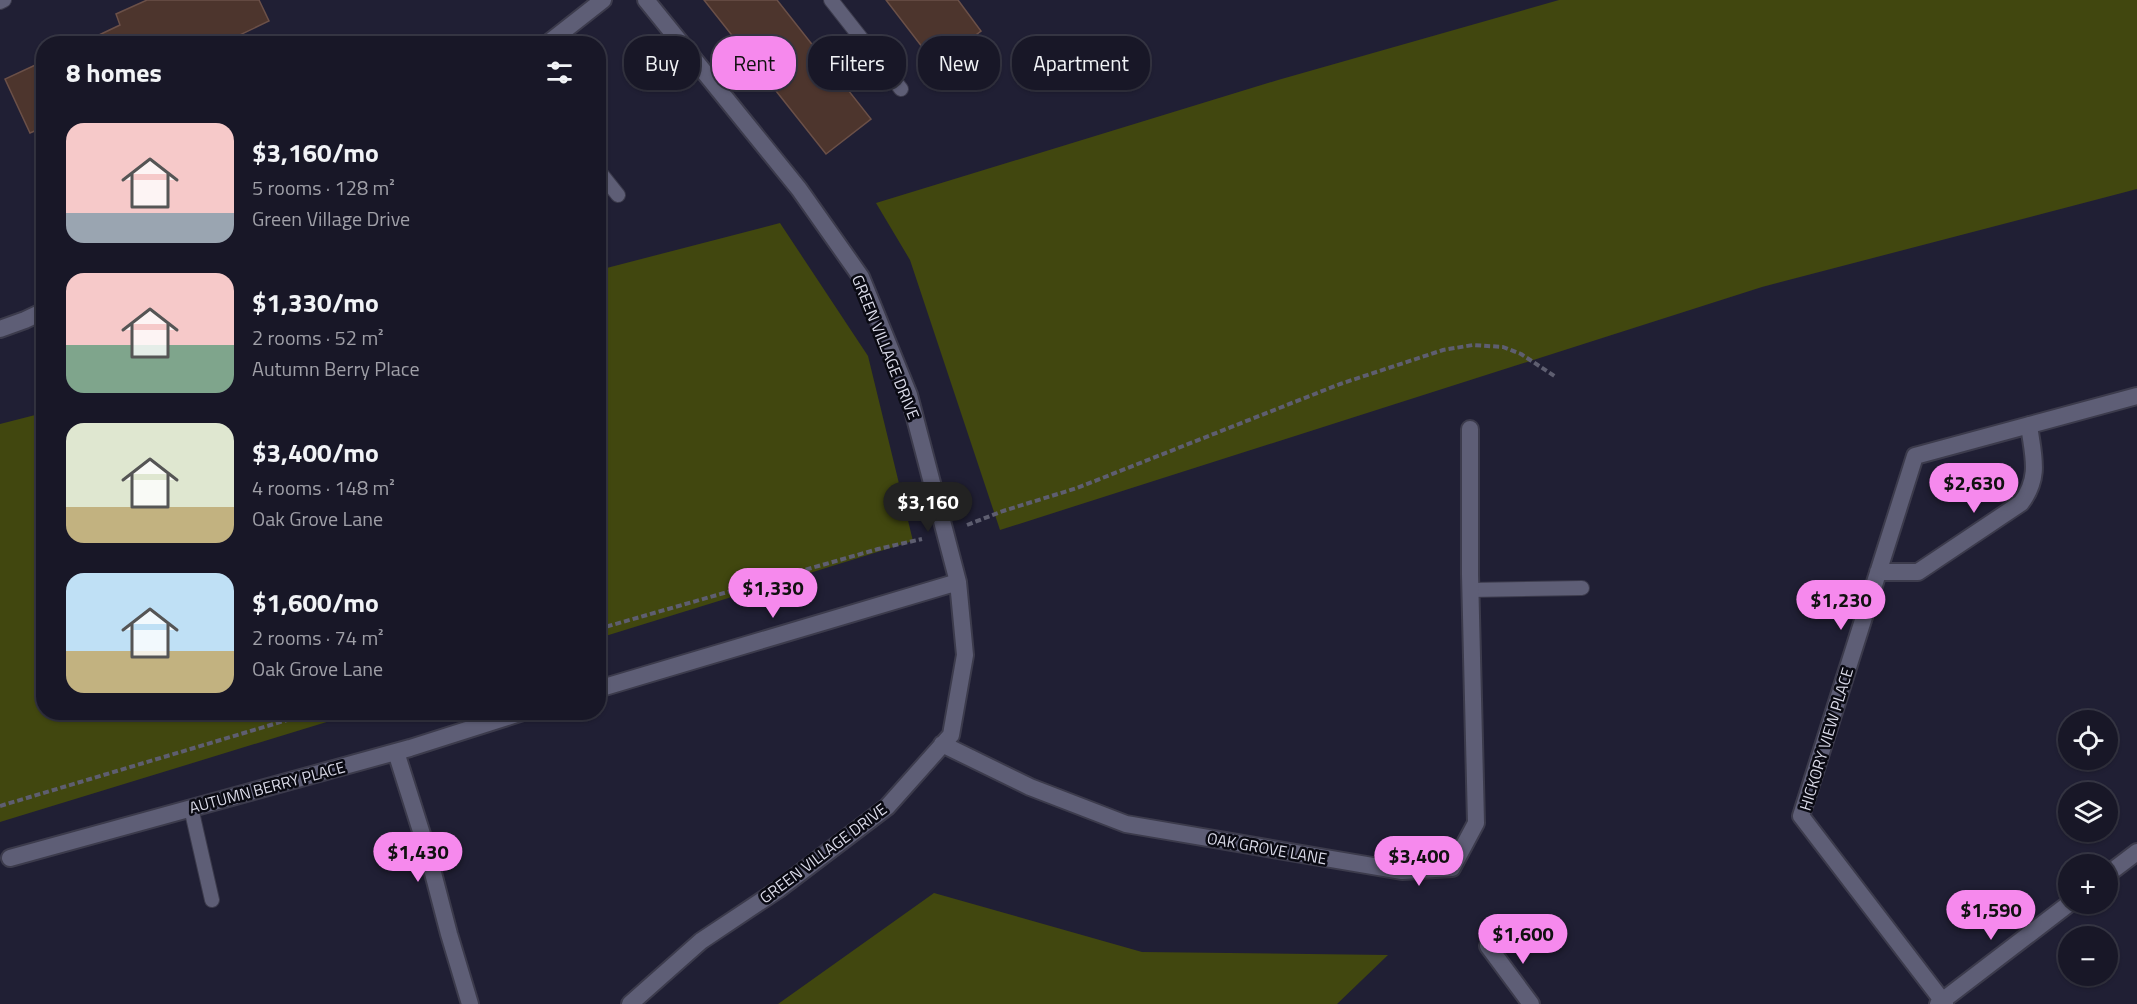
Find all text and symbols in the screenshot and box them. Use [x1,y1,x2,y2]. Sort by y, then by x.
chip: Buy [624,36,700,90]
chip: Rent [712,36,796,90]
chip: Filters [808,36,906,90]
chip: New [918,36,1000,90]
chip: Apartment [1012,36,1150,90]
text: 8 homes [66,53,162,92]
icon: filters [543,56,576,89]
text: $3,160/mo [252,133,379,172]
icon: home [114,147,186,219]
text: 5 rooms · 128 m² [252,172,395,203]
text: Green Village Drive [252,203,410,234]
street label: GREEN VILLAGE DRIVE [846,271,926,423]
text: $1,330/mo [252,283,379,322]
icon: home [114,297,186,369]
text: 2 rooms · 52 m² [252,322,384,353]
text: Autumn Berry Place [252,353,420,384]
text: $3,400/mo [252,433,379,472]
icon: home [114,447,186,519]
pin: $2,630 [1925,463,2023,514]
text: $2,630 [1943,467,2005,498]
text: 4 rooms · 148 m² [252,472,395,503]
pin: $3,160 [879,482,977,533]
text: $3,160 [897,486,959,517]
text: Oak Grove Lane [252,503,383,534]
pin: $1,330 [724,568,822,619]
text: $1,330 [742,572,804,603]
pin: $1,230 [1792,580,1890,631]
text: $1,600/mo [252,583,379,622]
text: $1,230 [1810,584,1872,615]
icon: home [114,597,186,669]
text: 2 rooms · 74 m² [252,622,384,653]
text: Oak Grove Lane [252,653,383,684]
street label: HICKORY VIEW PLACE [1793,664,1859,813]
map controls [2058,710,2118,986]
button: locate [2058,710,2118,770]
street label: AUTUMN BERRY PLACE [186,755,348,819]
button: layers [2058,782,2118,842]
street label: GREEN VILLAGE DRIVE [754,797,892,909]
street label: OAK GROVE LANE [1205,826,1329,870]
pin: $1,430 [369,832,467,883]
text: $1,430 [387,836,449,867]
pin: $3,400 [1370,836,1468,887]
text: $3,400 [1388,840,1450,871]
button: + [2058,854,2118,914]
pin: $1,590 [1942,890,2040,941]
text: $1,590 [1960,894,2022,925]
pin: $1,600 [1474,914,1572,965]
text: $1,600 [1492,918,1554,949]
button: − [2058,926,2118,986]

